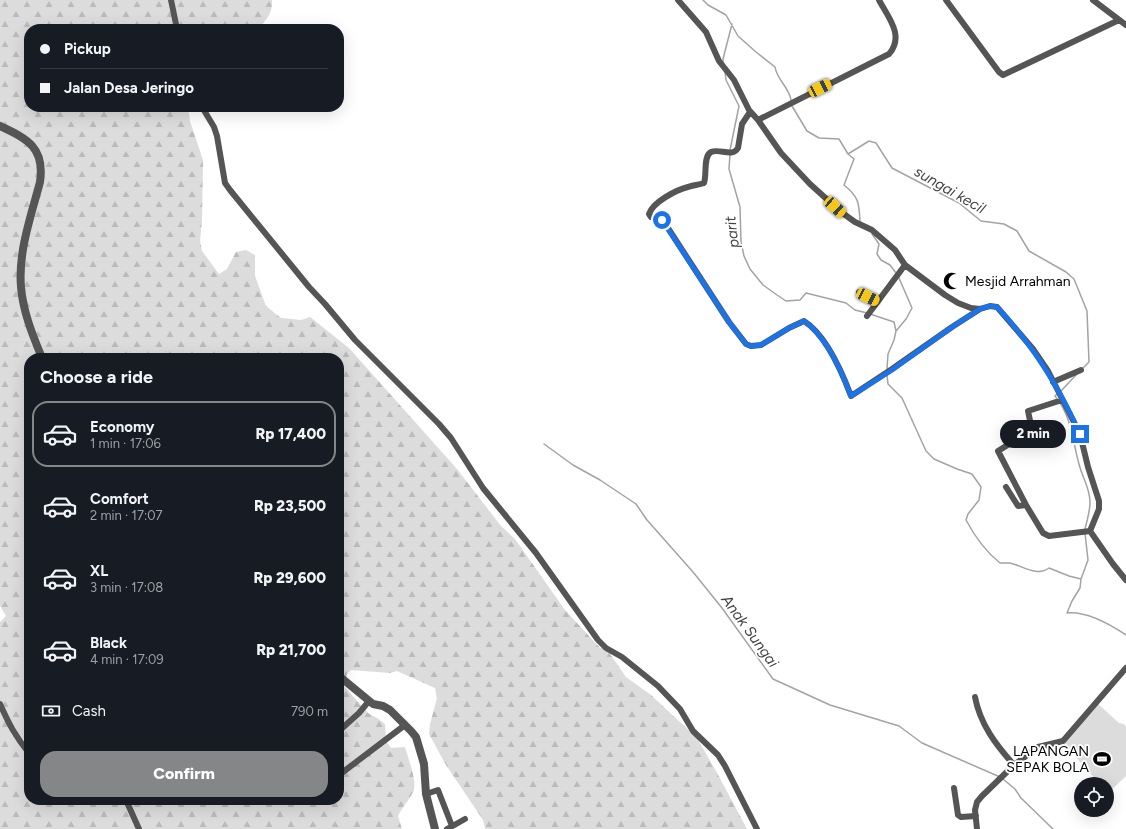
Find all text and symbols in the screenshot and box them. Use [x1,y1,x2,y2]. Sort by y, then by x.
text: Pickup [64,40,111,58]
car [807,77,833,99]
text: Jalan Desa Jeringo [64,79,194,97]
water label: sungai kecil [911,162,989,218]
car [822,195,848,219]
route start [653,211,671,229]
water label: parit [721,215,743,249]
mosque icon: Mesjid Arrahman [942,271,962,291]
place label: Mesjid Arrahman [965,273,1071,290]
car [855,286,881,308]
text: Choose a ride [40,366,153,388]
icon: car [42,416,78,452]
text: Economy [90,418,155,436]
callout: 2 min [1000,420,1066,448]
text: Rp 17,400 [256,425,326,443]
route end [1071,425,1089,443]
text: 2 min [1016,426,1050,441]
text: 1 min · 17:06 [90,436,161,451]
icon: car [42,488,78,524]
text: Comfort [90,490,149,508]
text: Rp 23,500 [254,497,326,515]
text: 2 min · 17:07 [90,508,163,523]
icon: car [42,560,78,596]
text: XL [90,562,108,580]
text: Rp 29,600 [254,569,326,587]
text: 3 min · 17:08 [90,580,163,595]
water label: Anak Sungai [717,590,783,671]
icon: car [42,632,78,668]
text: Black [90,634,127,652]
text: Rp 21,700 [256,641,326,659]
text: 4 min · 17:09 [90,652,164,667]
icon: cash [40,700,62,722]
text: Cash [72,702,106,720]
text: 790 m [291,704,328,719]
place label: LAPANGAN SEPAK BOLA [1006,743,1090,776]
sports icon: LAPANGAN SEPAK BOLA [1092,749,1112,769]
button: Confirm [40,751,328,797]
map controls [1074,777,1114,817]
button: locate [1074,777,1114,817]

